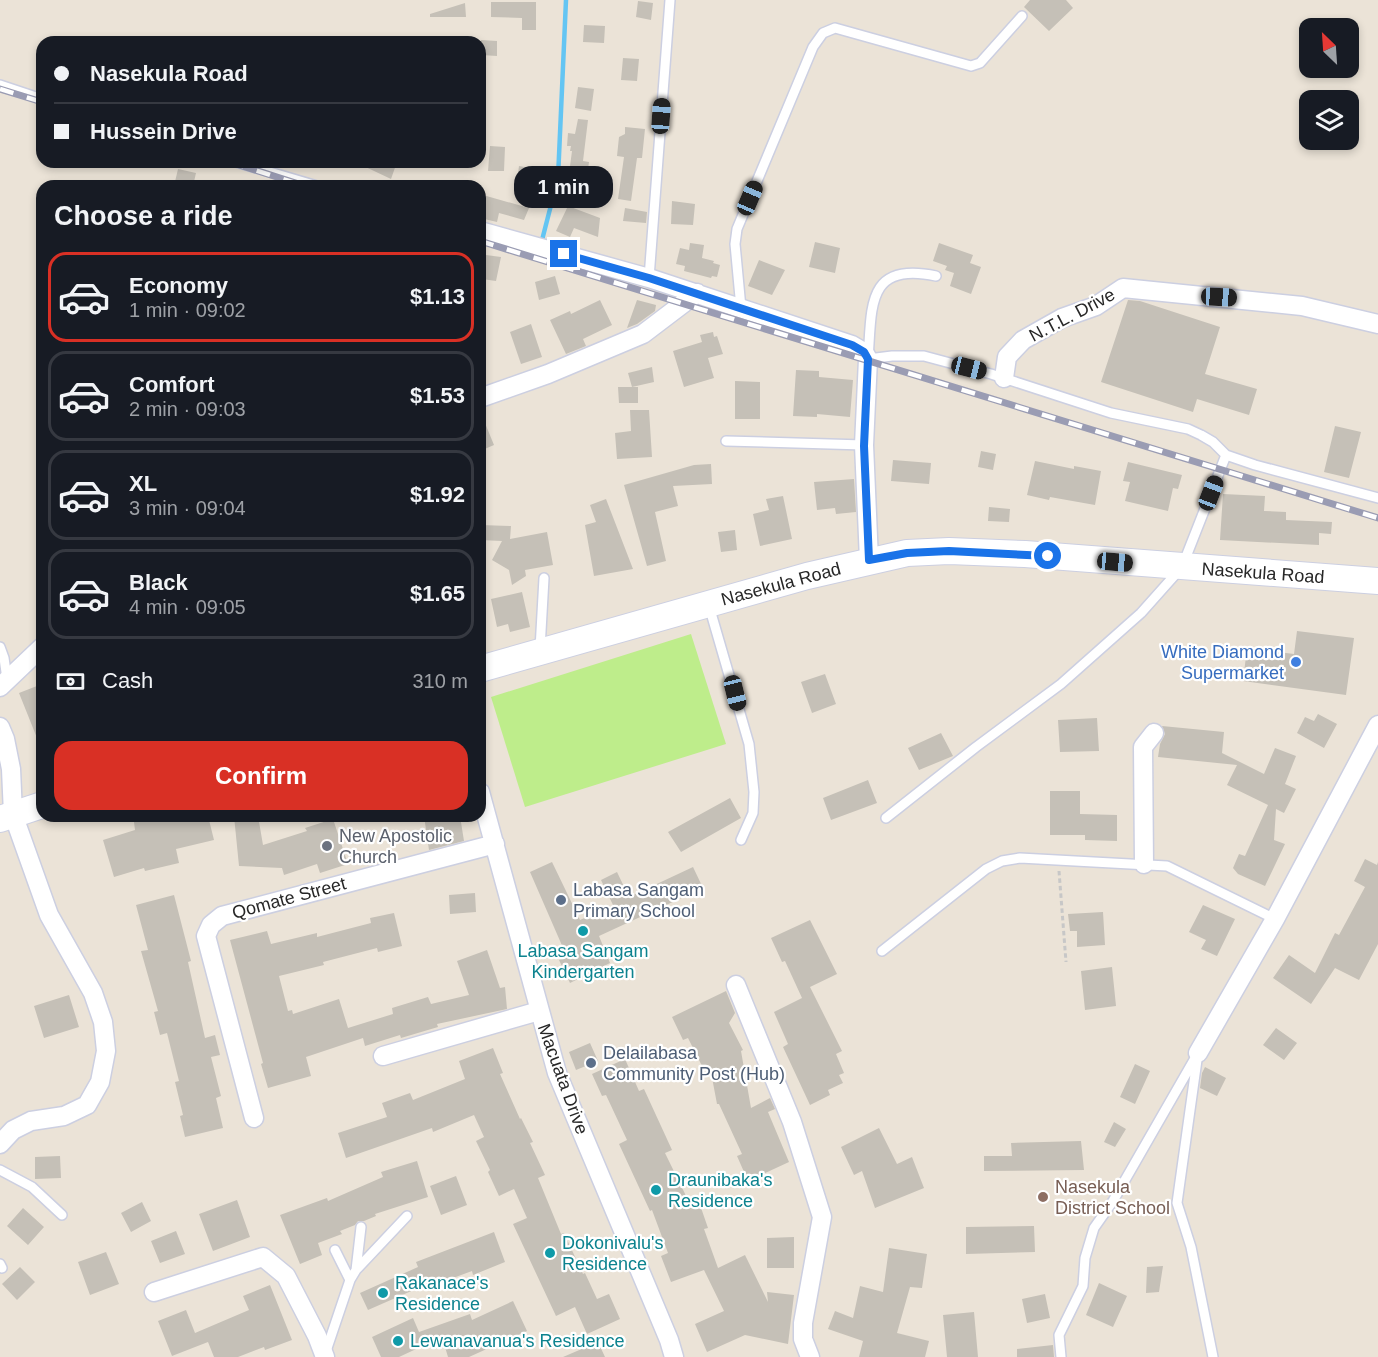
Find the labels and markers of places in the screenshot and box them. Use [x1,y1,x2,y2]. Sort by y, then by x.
place label: White Diamond Supermarket [1161,642,1284,683]
marker: White Diamond Supermarket [1289,655,1303,669]
place label: New Apostolic Church [339,826,452,867]
marker: New Apostolic Church [320,839,334,853]
place label: Labasa Sangam Primary School [573,880,704,921]
marker: Labasa Sangam Primary School [554,893,568,907]
marker: Labasa Sangam Kindergarten [576,924,590,938]
place label: Labasa Sangam Kindergarten [517,941,649,982]
place label: Delailabasa Community Post (Hub) [603,1043,785,1084]
marker: Delailabasa Community Post (Hub) [584,1056,598,1070]
place label: Draunibaka's Residence [668,1170,773,1211]
place label: Nasekula District School [1055,1177,1170,1218]
marker: Draunibaka's Residence [649,1183,663,1197]
marker: Nasekula District School [1036,1190,1050,1204]
place label: Dokonivalu's Residence [562,1233,664,1274]
marker: Dokonivalu's Residence [543,1246,557,1260]
place label: Rakanace's Residence [395,1273,489,1314]
marker: Rakanace's Residence [376,1286,390,1300]
place label: Lewanavanua's Residence [410,1331,625,1351]
marker: Lewanavanua's Residence [391,1334,405,1348]

